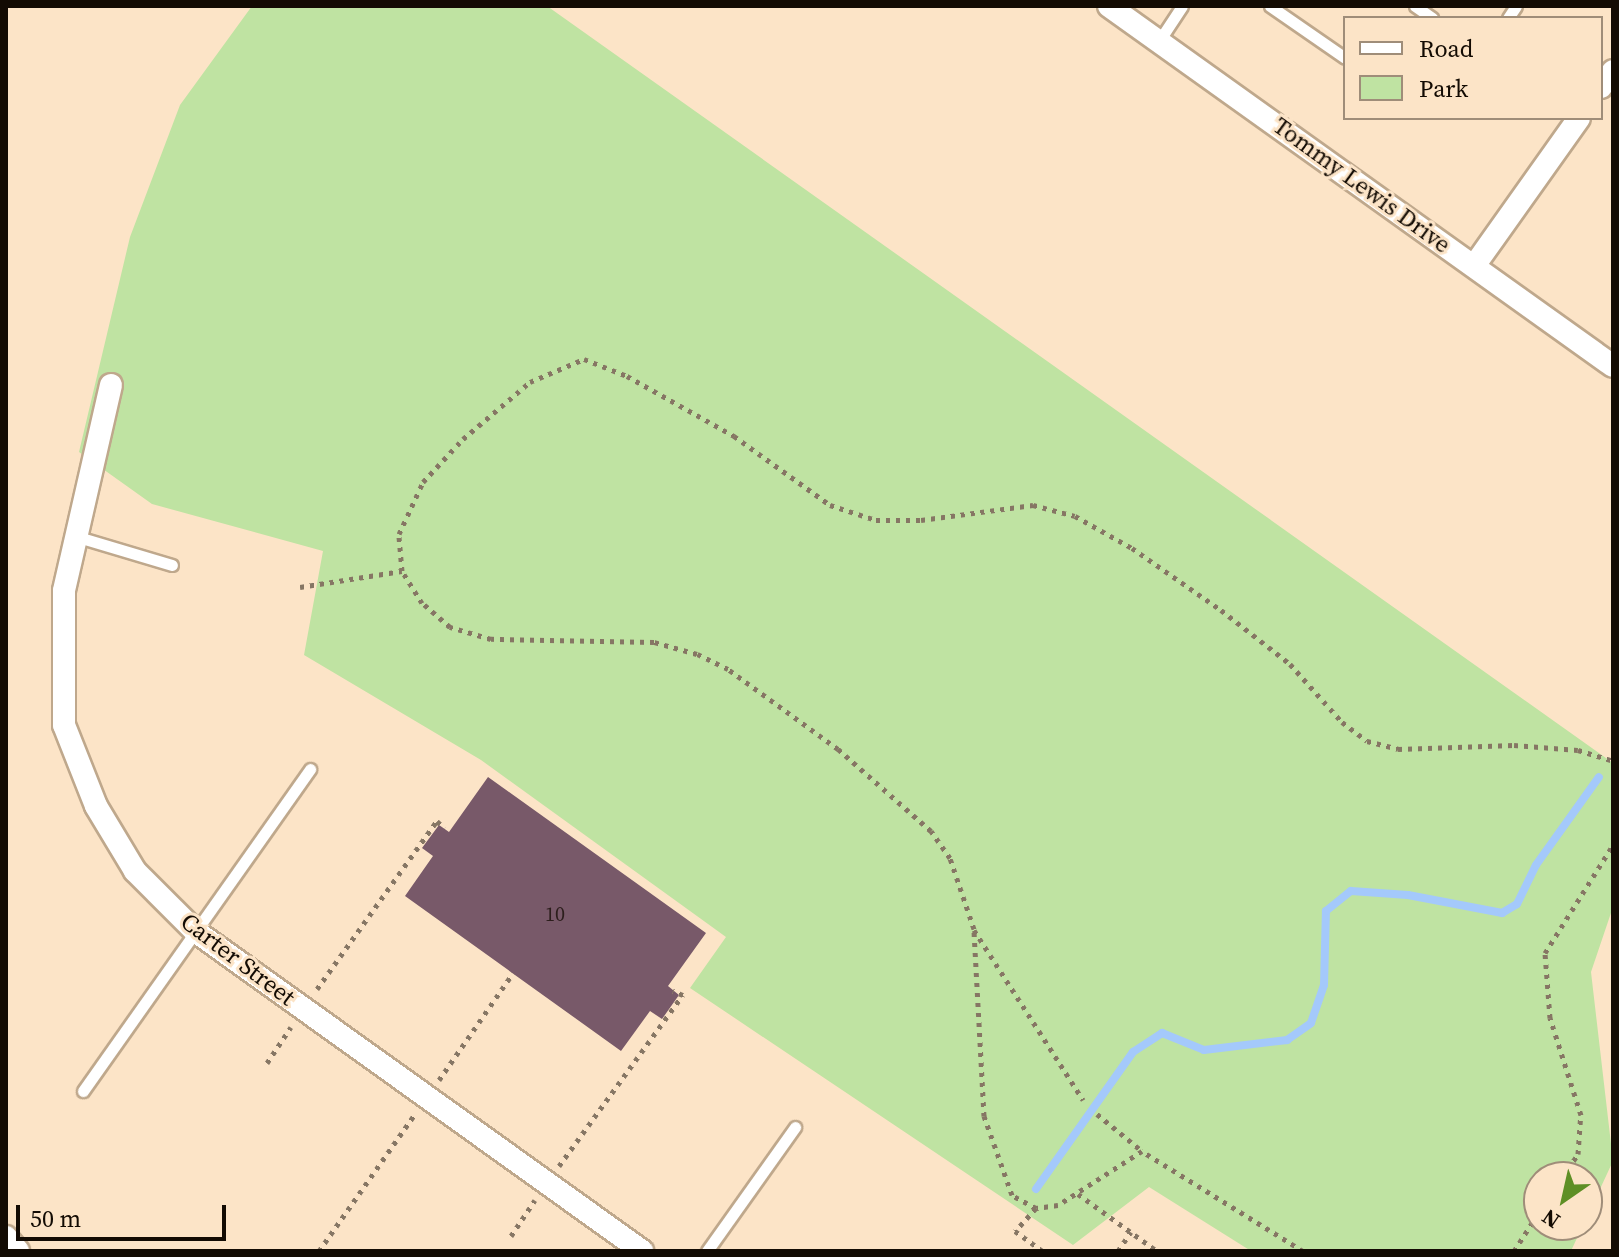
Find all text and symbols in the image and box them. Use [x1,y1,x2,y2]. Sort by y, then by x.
legend [1343,16,1603,120]
text: Road [1419,32,1473,65]
text: Park [1419,72,1468,105]
street label: Tommy Lewis Drive [1268,111,1456,259]
house number: 10 [545,902,565,926]
street label: Carter Street [175,907,301,1011]
north arrow [1523,1161,1603,1241]
scale bar [20,1189,230,1239]
text: 50 m [30,1202,81,1235]
text: N [1536,1202,1566,1236]

